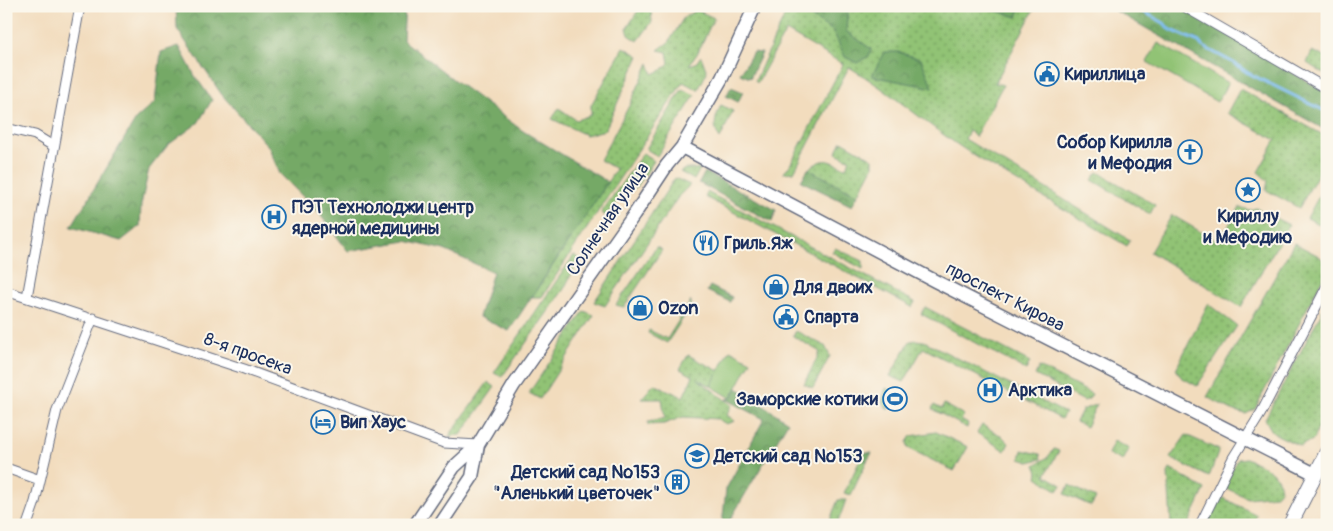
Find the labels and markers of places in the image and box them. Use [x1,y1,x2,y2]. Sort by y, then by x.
public building icon: Кириллица [1034,61,1060,87]
place label: Кириллица [1064,63,1146,86]
place label: Собор Кирилла и Мефодия [1057,131,1173,175]
church icon: Собор Кирилла и Мефодия [1177,139,1203,165]
place icon: Кириллу и Мефодию [1235,177,1261,203]
place label: ПЭТ Технолоджи центр ядерной медицины [292,196,475,240]
hospital icon: ПЭТ Технолоджи центр ядерной медицины [261,204,287,230]
place label: Кириллу и Мефодию [1203,205,1292,249]
restaurant icon: Гриль.Яж [693,230,719,256]
place label: Гриль.Яж [724,232,793,255]
shop icon: Для двоих [763,274,789,300]
place label: Для двоих [793,276,873,299]
shop icon: Ozon [627,295,653,321]
place label: Ozon [658,297,698,320]
public building icon: Спарта [773,304,799,330]
place label: Спарта [804,306,859,329]
hospital icon: Арктика [977,377,1003,403]
place label: Арктика [1008,379,1073,402]
sports icon: Заморские котики [882,386,908,412]
place label: Заморские котики [736,388,878,411]
hotel icon: Вип Хаус [310,409,336,435]
place label: Вип Хаус [340,411,406,434]
school or university icon: Детский сад №153 [684,443,710,469]
place label: Детский сад №153 [713,445,863,468]
place label: Детский сад №153 "Аленький цветочек" [493,461,660,505]
building icon: Детский сад №153 "Аленький цветочек" [664,469,690,495]

